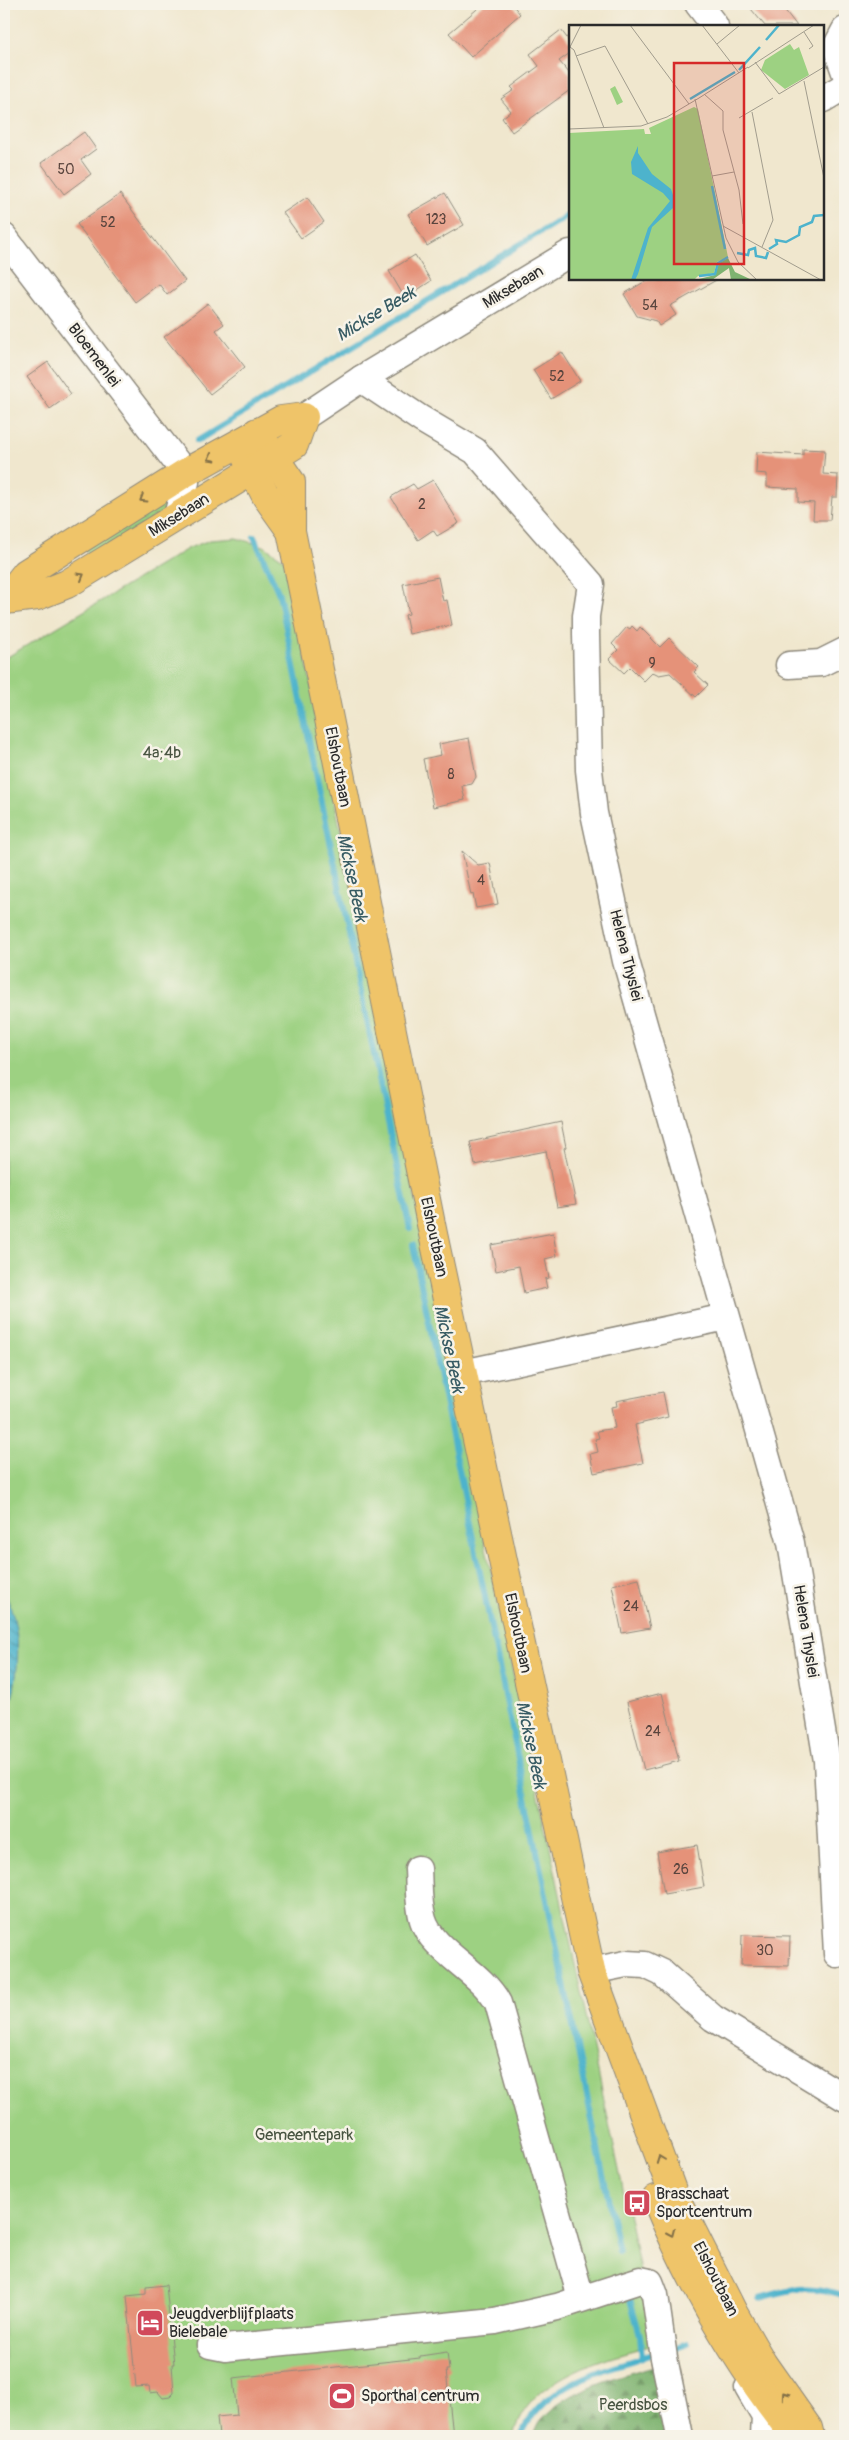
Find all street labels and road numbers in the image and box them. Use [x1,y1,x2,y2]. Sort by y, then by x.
street label: Miksebaan [479,261,547,313]
street label: Bloemenlei [64,319,125,391]
street label: Miksebaan [145,489,213,541]
street label: Elshoutbaan [320,725,356,809]
street label: Helena Thyslei [605,907,647,1003]
street label: Elshoutbaan [416,1195,452,1279]
street label: Helena Thyslei [789,1583,823,1679]
street label: Elshoutbaan [500,1591,536,1675]
street label: Elshoutbaan [689,2238,743,2320]

